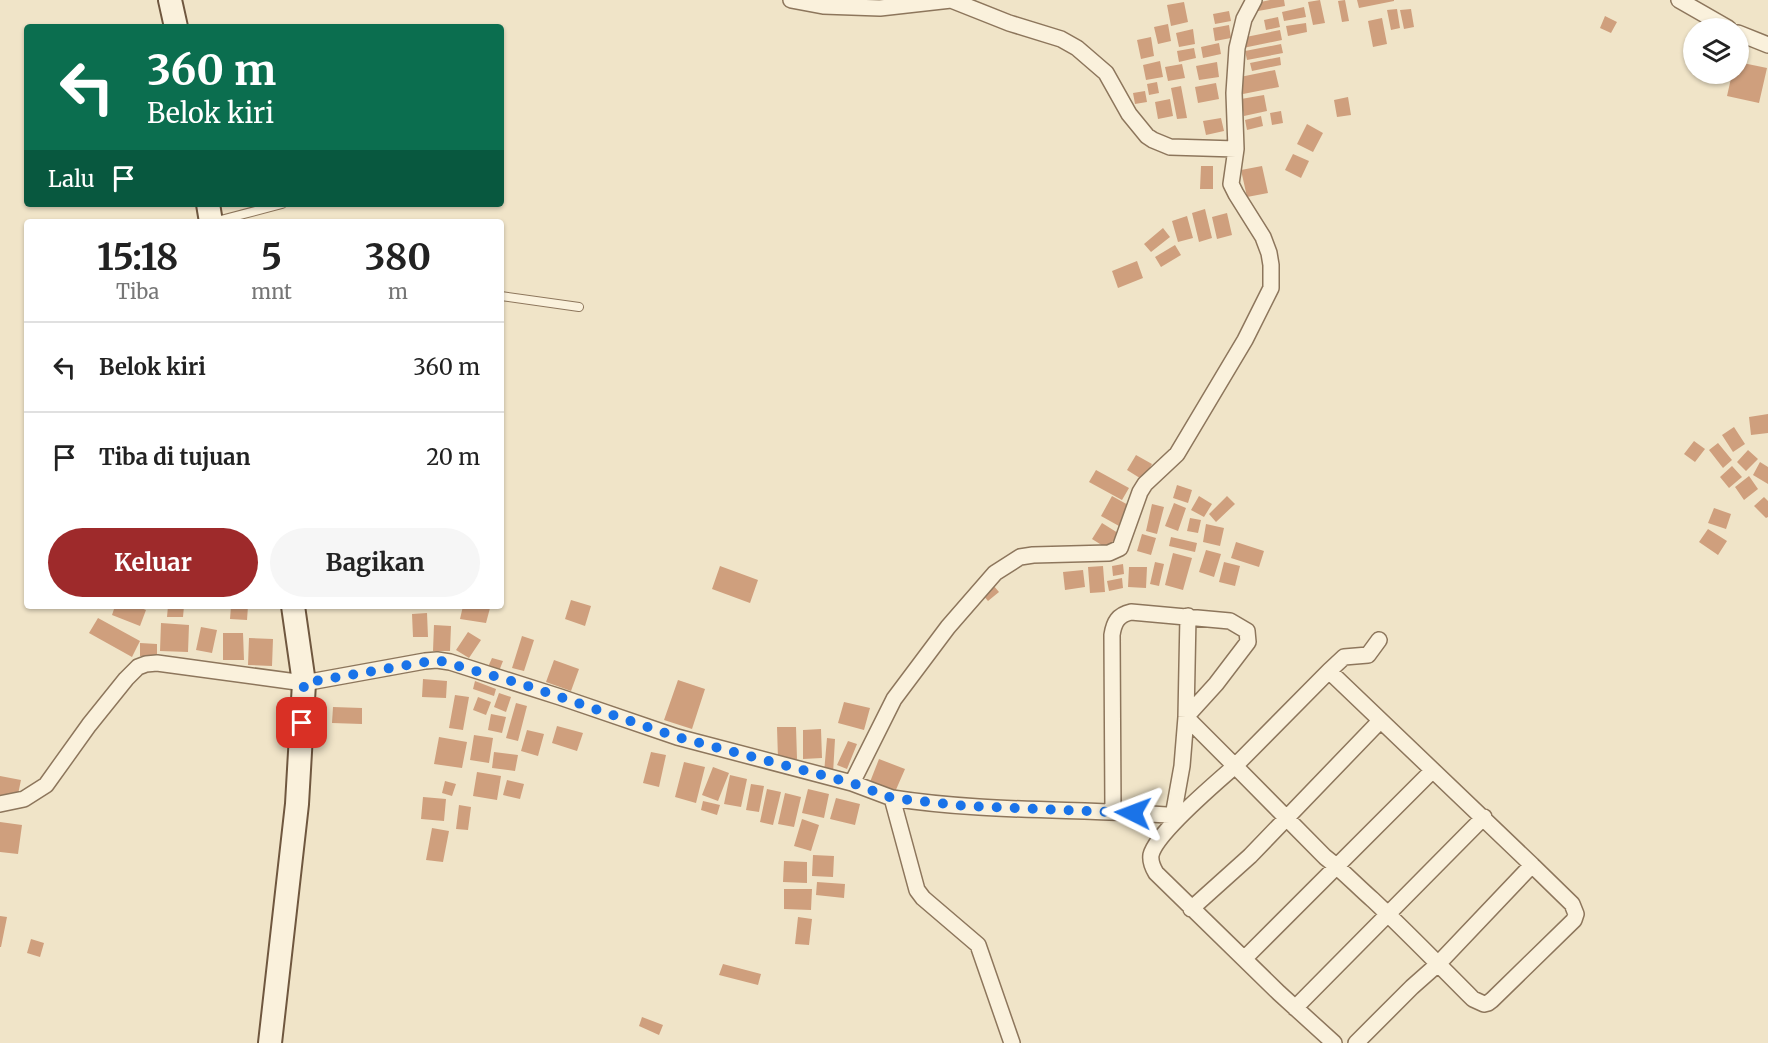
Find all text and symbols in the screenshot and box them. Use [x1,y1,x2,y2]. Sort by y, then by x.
map controls [1683,18,1749,84]
button: layers [1683,18,1749,84]
text: 360 m [147,44,276,96]
icon: left [48,48,126,126]
text: Belok kiri [147,96,274,130]
icon: arrive [107,162,140,195]
text: Lalu [48,165,95,193]
text: 15:18 [97,235,178,280]
text: 5 [261,235,282,280]
text: 380 [365,235,431,280]
text: Tiba [116,279,159,304]
text: mnt [251,279,292,304]
text: m [388,279,408,304]
icon: left [48,351,81,384]
text: Belok kiri [99,353,206,381]
text: 360 m [413,353,480,381]
icon: arrive [48,441,81,474]
text: Tiba di tujuan [99,443,250,471]
text: 20 m [426,443,480,471]
button: Keluar [48,528,258,597]
button: Bagikan [270,528,480,597]
pin [276,697,327,748]
icon: arrive [285,706,318,739]
position arrow [1101,781,1165,845]

